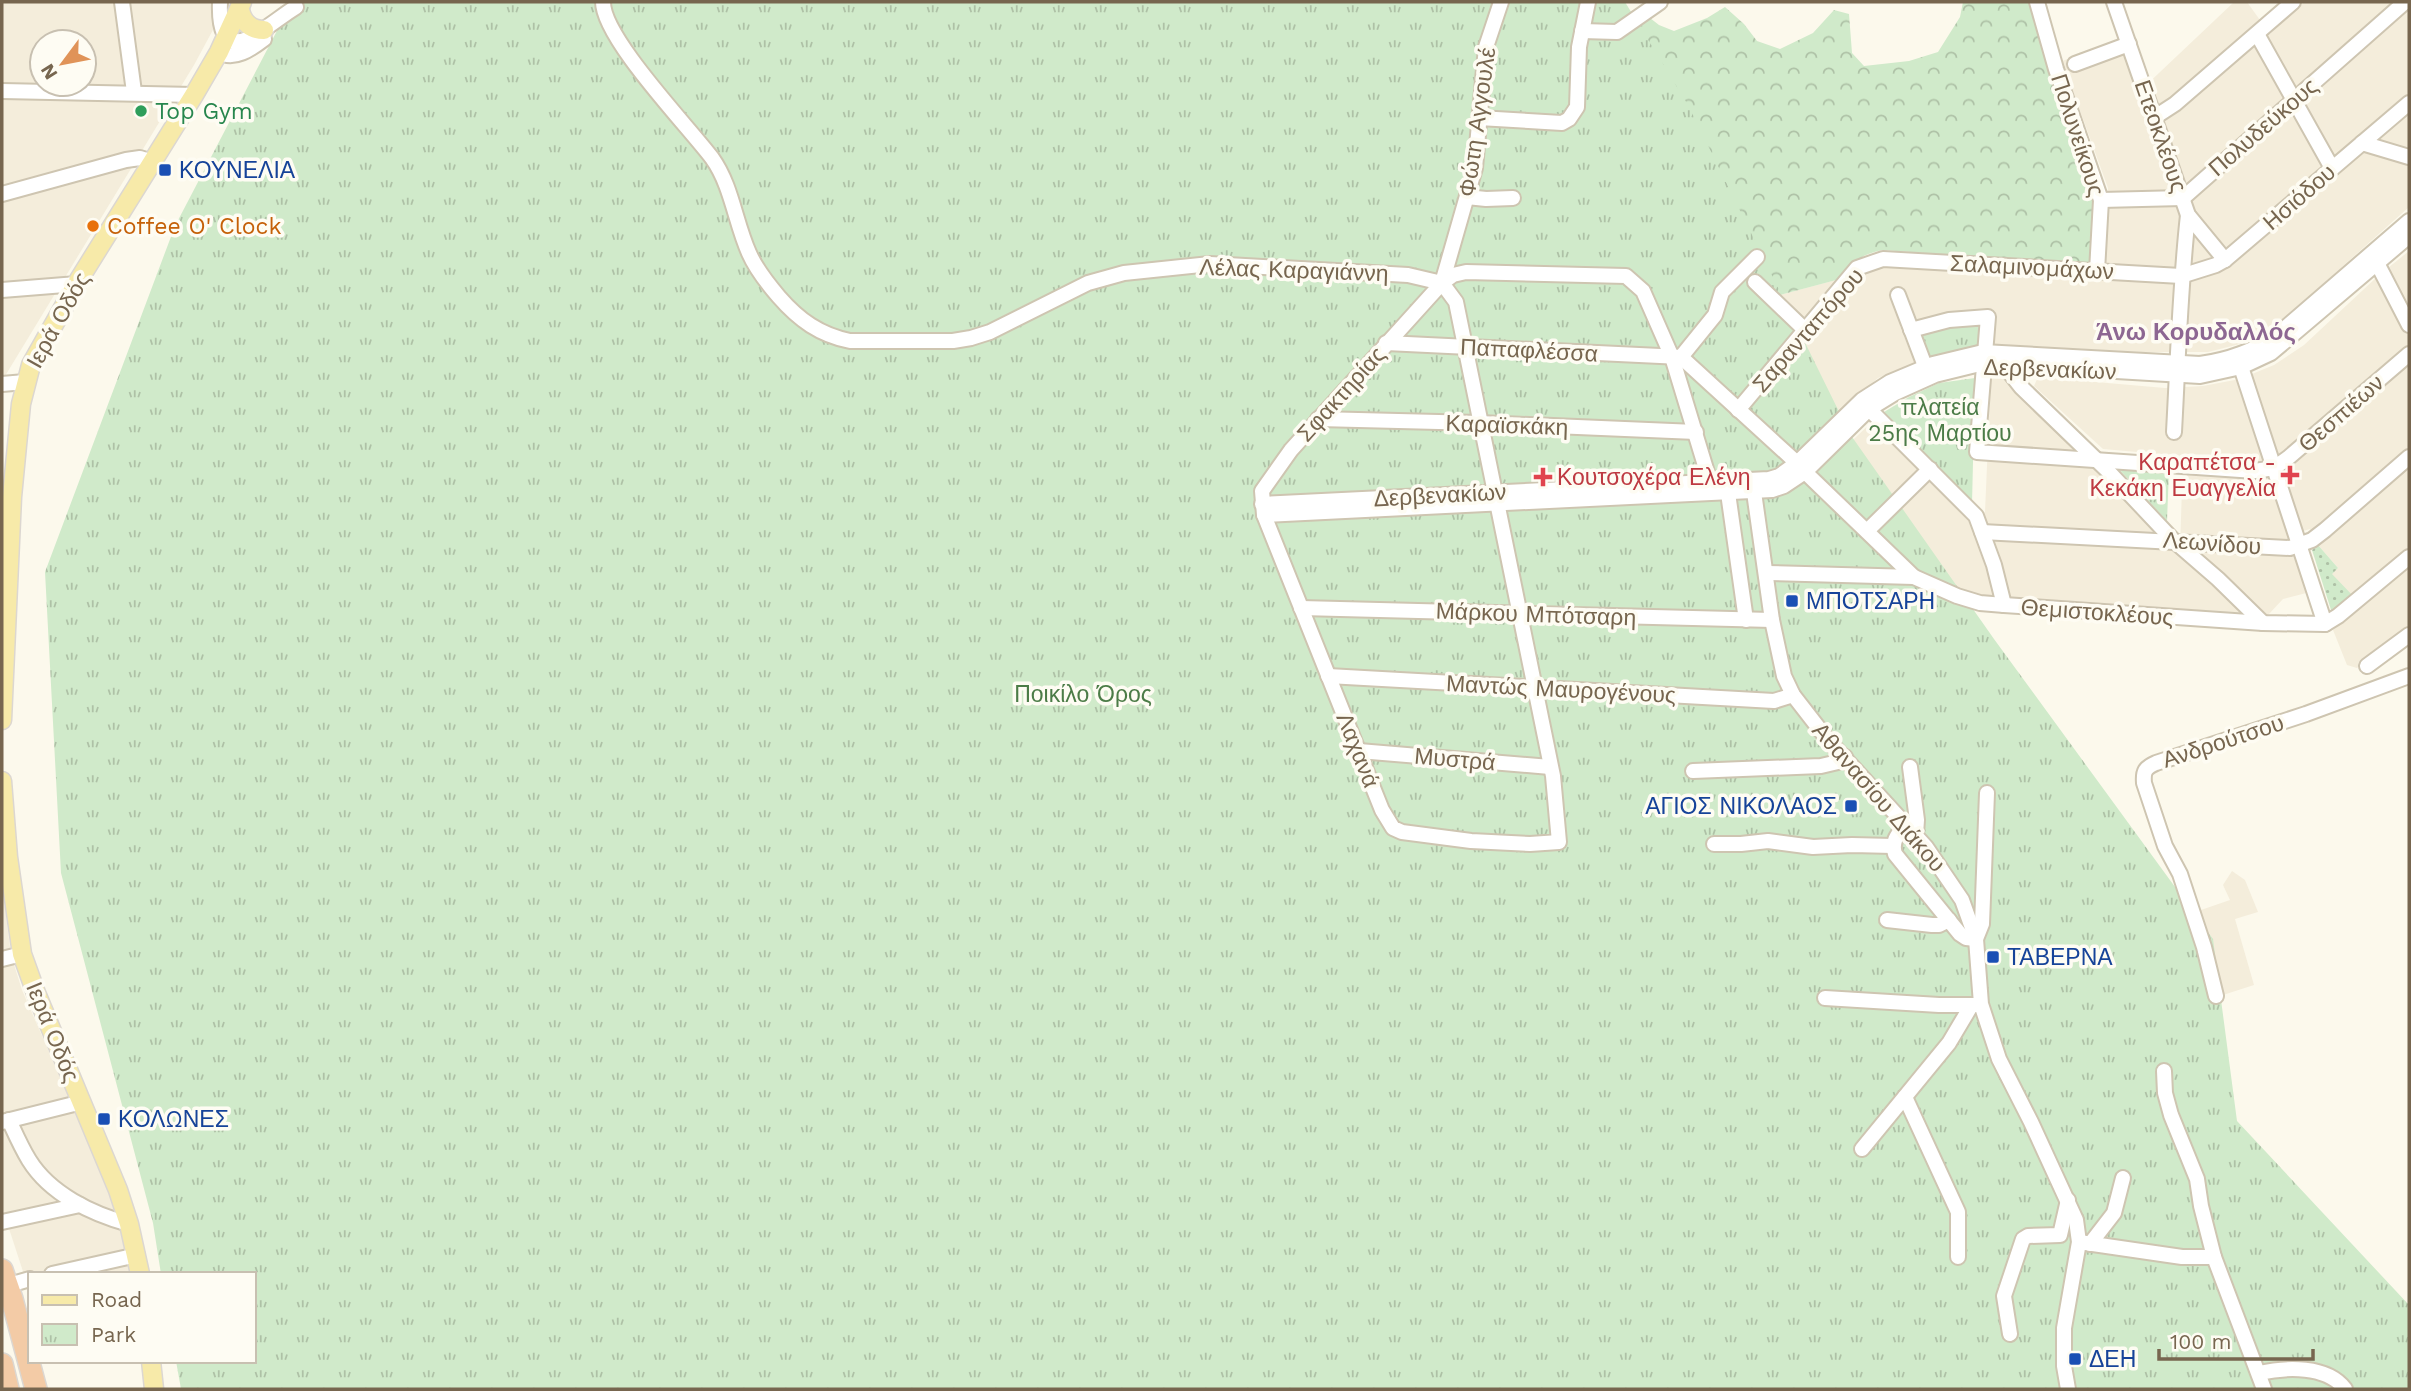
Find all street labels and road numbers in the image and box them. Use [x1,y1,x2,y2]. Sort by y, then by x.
street label: Φώτη Αγγουλέ [1454,46,1501,199]
street label: Πολυνείκους [2045,71,2110,200]
street label: Πολυδεύκους [2203,73,2323,182]
street label: Ετεοκλέους [2129,76,2192,196]
street label: Ησιόδου [2258,159,2341,236]
street label: Σαλαμινομάχων [1949,250,2115,285]
street label: Λέλας Καραγιάννη [1199,254,1389,287]
street label: Σαρανταπόρου [1747,263,1870,398]
street label: Ιερά Οδός [21,268,96,373]
street label: Παπαφλέσσα [1459,333,1599,368]
street label: Σφακτηρίας [1292,341,1391,447]
street label: Δερβενακίων [1983,354,2117,385]
street label: Θεσπιέων [2293,369,2389,458]
street label: Καραϊσκάκη [1445,410,1569,441]
street label: Δερβενακίων [1373,479,1507,512]
street label: Λεωνίδου [2162,527,2262,560]
street label: Θεμιστοκλέους [2020,594,2174,631]
street label: Μάρκου Μπότσαρη [1435,598,1637,631]
street label: Μαντώς Μαυρογένους [1445,670,1677,709]
street label: Λαχανά [1330,709,1385,792]
street label: Ανδρούτσου [2159,709,2287,774]
street label: Αθανασίου Διάκου [1806,717,1951,878]
street label: Μυστρά [1413,743,1497,776]
street label: Ιερά Οδός [20,978,85,1086]

